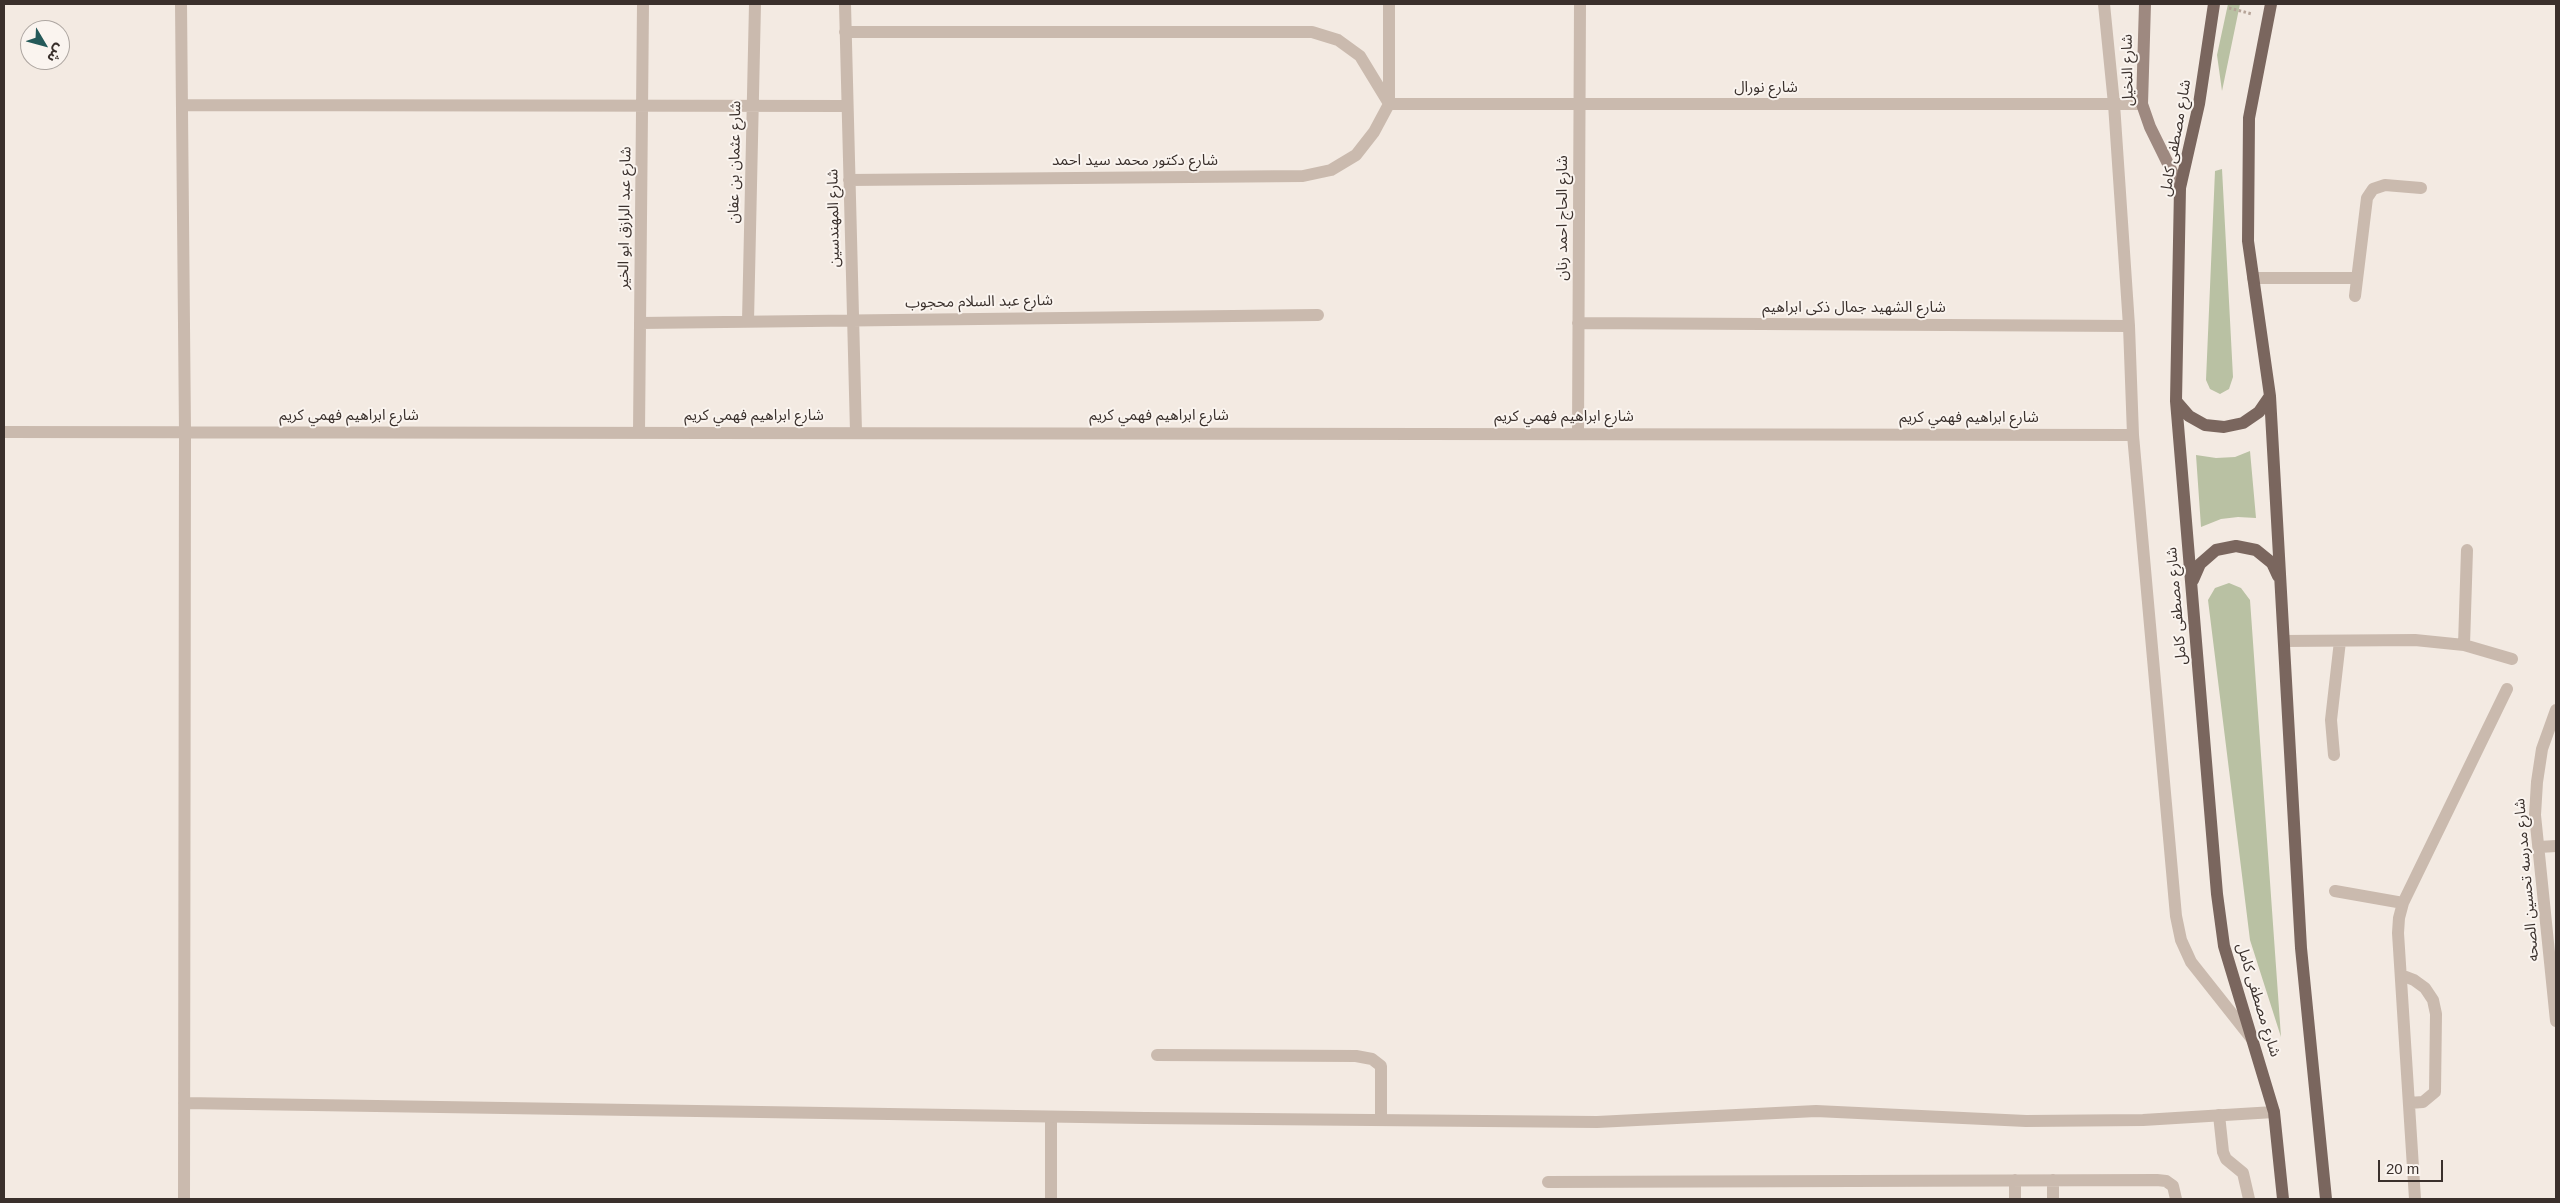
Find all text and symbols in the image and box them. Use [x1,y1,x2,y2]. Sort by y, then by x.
north arrow [20,20,70,70]
street label: شارع النخيل [2118,34,2138,106]
text: ش [44,41,68,66]
street label: شارع مصطفى كامل [2157,78,2195,198]
street label: شارع نورال [1734,79,1798,97]
street label: شارع عثمان بن عفان [725,100,745,224]
street label: شارع عبد الرازق ابو الخير [615,146,635,290]
street label: شارع دكتور محمد سيد احمد [1052,152,1218,170]
street label: شارع الحاج احمد رنان [1554,155,1572,281]
street label: شارع المهندسين [824,169,844,267]
street label: شارع عبد السلام محجوب [905,292,1053,312]
street label: شارع الشهيد جمال ذكى ابراهيم [1762,299,1946,317]
street label: شارع ابراهيم فهمي كريم [279,407,419,425]
street label: شارع ابراهيم فهمي كريم [684,407,824,425]
street label: شارع ابراهيم فهمي كريم [1089,407,1229,425]
street label: شارع ابراهيم فهمي كريم [1494,408,1634,426]
street label: شارع ابراهيم فهمي كريم [1899,409,2039,427]
street label: شارع مصطفى كامل [2163,546,2191,666]
street label: شارع مدرسه تحسين الصحه [2511,798,2543,962]
street label: شارع مصطفى كامل [2232,941,2284,1059]
scale bar [2380,1150,2445,1182]
text: 20 m [2386,1160,2419,1177]

